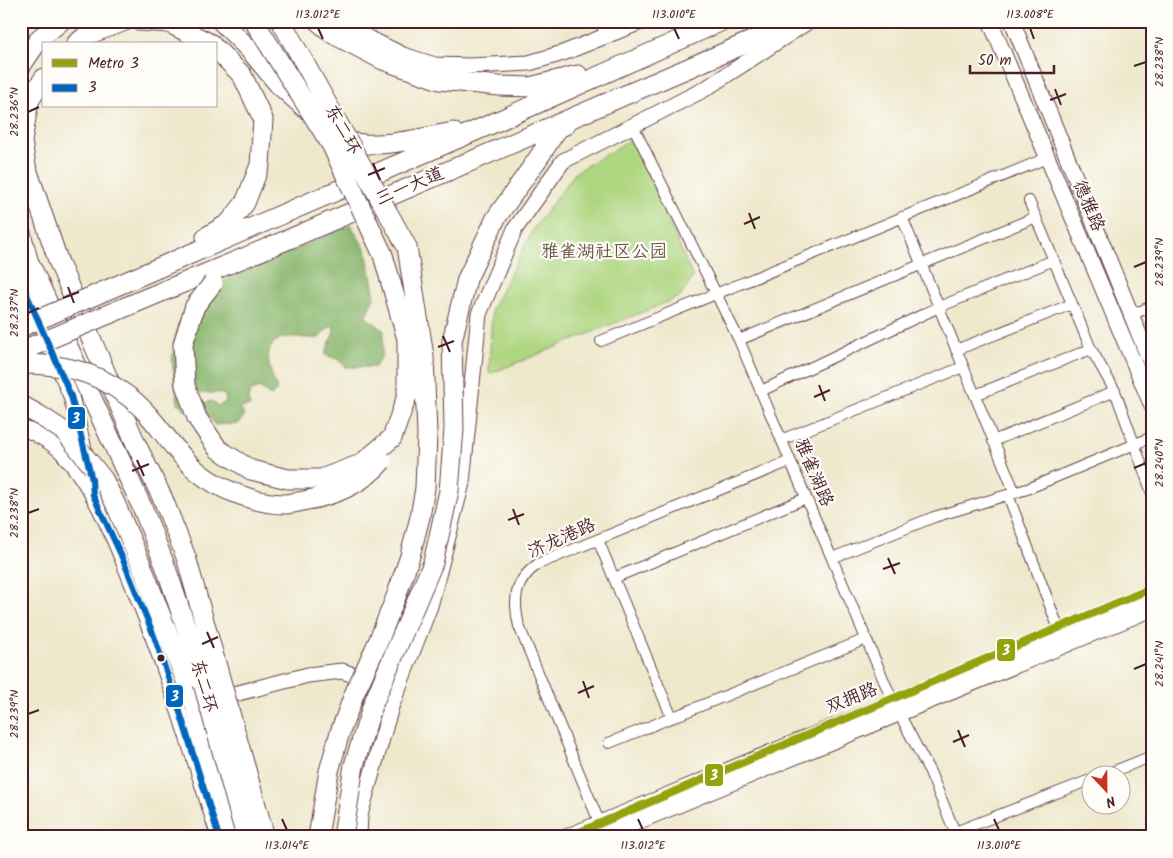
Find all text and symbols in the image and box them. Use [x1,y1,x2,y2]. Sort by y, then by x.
text: 113.012°E [295,5,342,24]
text: 113.010°E [652,5,697,24]
text: 113.008°E [1006,5,1055,24]
text: 28.238°N [1150,37,1169,87]
legend [42,42,218,108]
scale bar [970,42,1054,74]
text: 50 m [978,49,1012,73]
text: Metro 3 [88,52,139,76]
text: 3 [88,76,97,100]
text: 28.236°N [5,87,24,137]
street label: 东二环 [316,99,368,161]
street label: 三一大道 [371,160,449,214]
street label: 德雅路 [1064,175,1112,237]
park label: 雅雀湖社区公园 [541,238,667,267]
text: 28.239°N [1150,238,1169,286]
text: 28.237°N [5,289,24,337]
line badge: 3 [67,406,86,430]
text: 3 [71,408,80,430]
street label: 雅雀湖路 [786,434,840,512]
text: 28.240°N [1150,439,1169,487]
text: 28.238°N [5,488,24,538]
street label: 济龙港路 [523,511,601,567]
line badge: 3 [996,638,1016,662]
text: 3 [1001,640,1010,662]
text: 28.241°N [1150,641,1169,687]
unlabelled marker [156,653,166,663]
street label: 东二环 [182,656,224,716]
street label: 双拥路 [822,675,882,723]
line badge: 3 [165,684,184,708]
text: 3 [170,686,179,708]
text: 28.239°N [5,690,24,738]
line badge: 3 [704,763,724,787]
text: 3 [709,765,718,787]
north arrow [1080,766,1130,816]
text: N [1102,789,1119,813]
text: 113.014°E [265,836,310,855]
text: 113.012°E [620,836,667,855]
text: 113.010°E [977,836,1022,855]

